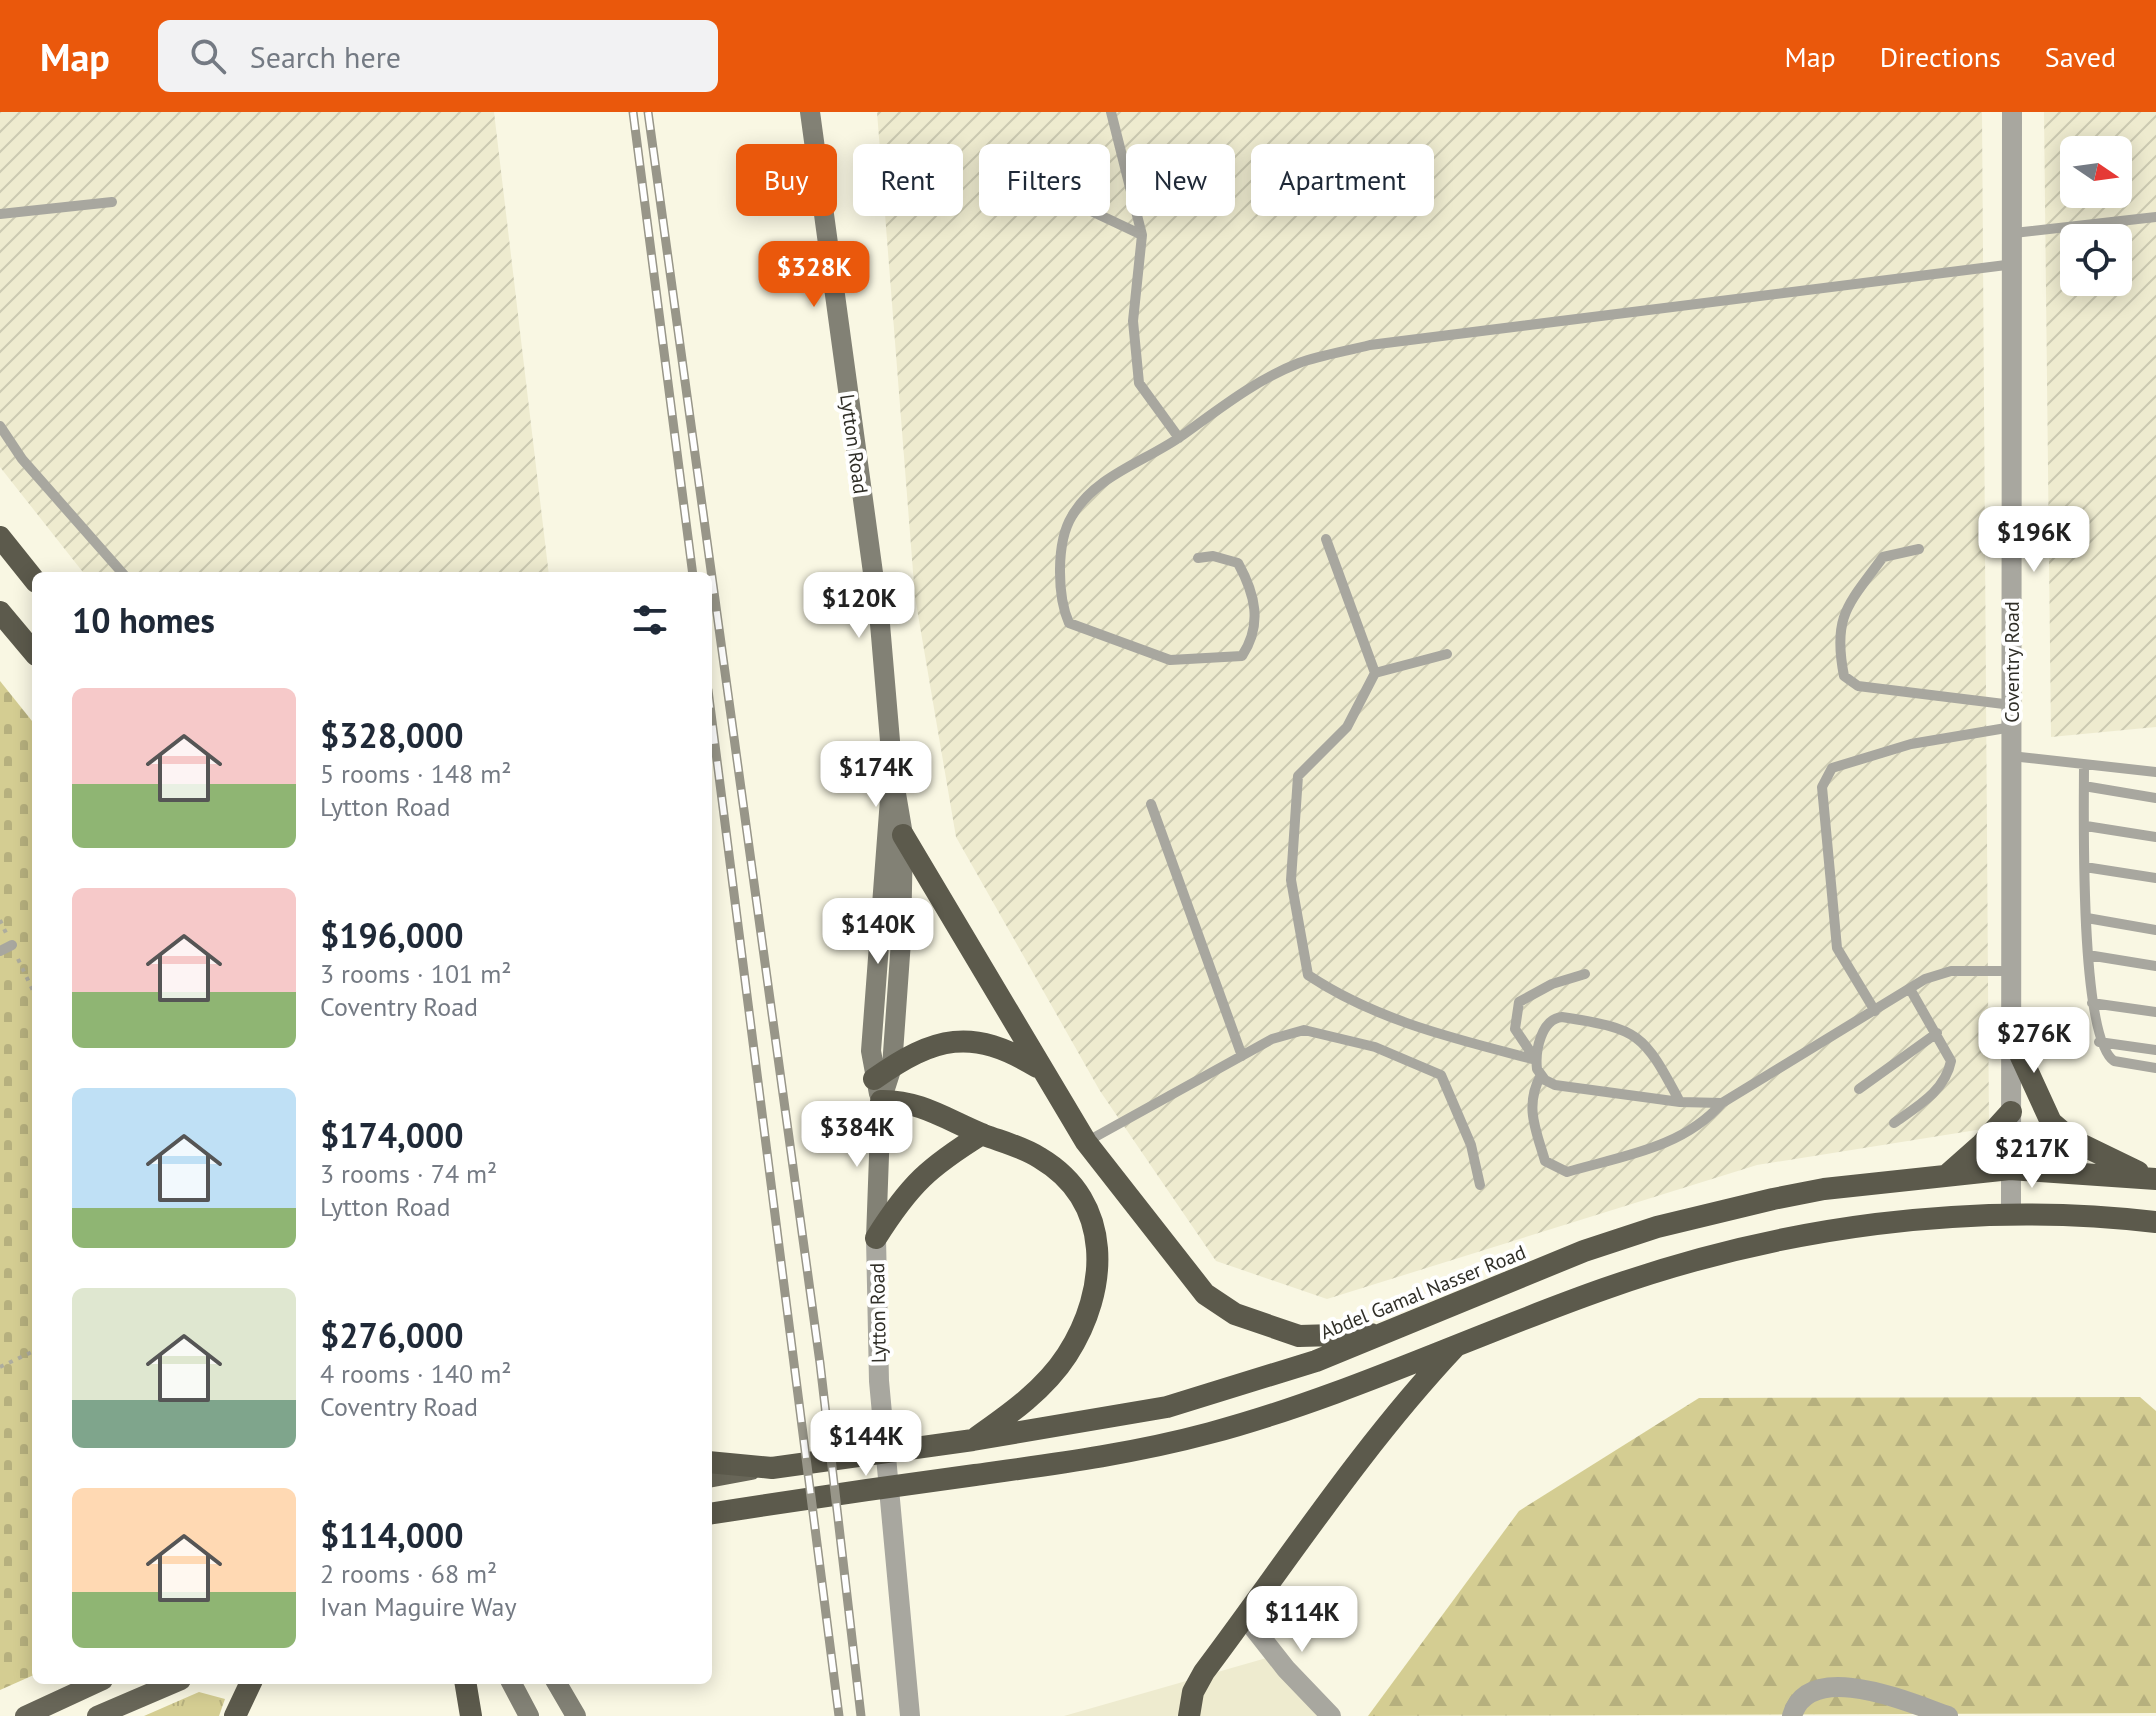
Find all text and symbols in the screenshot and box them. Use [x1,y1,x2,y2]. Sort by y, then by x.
search box [158,20,718,92]
text: Map [40,32,110,81]
icon: search [186,34,230,78]
text: Search here [250,37,401,76]
text: Map [1785,38,1836,75]
text: Directions [1880,38,2001,75]
text: Saved [2045,38,2116,75]
north arrow [2060,136,2132,208]
map controls [2060,136,2132,296]
chip: Buy [736,144,837,216]
chip: Rent [853,144,963,216]
chip: Filters [979,144,1110,216]
chip: New [1126,144,1235,216]
chip: Apartment [1251,144,1434,216]
button: locate [2060,224,2132,296]
pin: $328K [758,241,870,309]
text: $328K [776,250,852,283]
street label: Lytton Road [834,392,874,496]
pin: $196K [1978,506,2090,574]
text: $196K [1996,515,2072,548]
pin: $120K [803,572,915,640]
text: $120K [821,581,897,614]
text: 10 homes [72,598,215,642]
icon: filters [628,598,672,642]
street label: Coventry Road [1999,601,2025,723]
text: $328,000 [320,713,464,757]
icon: home [136,720,232,816]
pin: $174K [820,741,932,809]
text: $174K [838,750,914,783]
text: 5 rooms · 148 m² [320,757,512,790]
text: Lytton Road [320,790,451,823]
pin: $140K [822,898,934,966]
text: $140K [840,907,916,940]
text: $196,000 [320,913,464,957]
icon: home [136,920,232,1016]
text: 3 rooms · 101 m² [320,957,512,990]
text: Coventry Road [320,990,478,1023]
pin: $276K [1978,1007,2090,1075]
text: $276K [1996,1016,2072,1049]
pin: $384K [801,1101,913,1169]
text: $384K [819,1110,895,1143]
text: $174,000 [320,1113,464,1157]
icon: home [136,1120,232,1216]
pin: $217K [1976,1122,2088,1190]
text: $217K [1994,1131,2070,1164]
text: 3 rooms · 74 m² [320,1157,497,1190]
text: Lytton Road [320,1190,451,1223]
street label: Abdel Gamal Nasser Road [1317,1239,1529,1345]
street label: Lytton Road [864,1263,892,1363]
text: $276,000 [320,1313,464,1357]
icon: home [136,1320,232,1416]
text: 4 rooms · 140 m² [320,1357,512,1390]
text: Coventry Road [320,1390,478,1423]
pin: $144K [810,1410,922,1478]
text: $144K [828,1419,904,1452]
text: $114,000 [320,1513,464,1557]
icon: home [136,1520,232,1616]
text: 2 rooms · 68 m² [320,1557,497,1590]
pin: $114K [1246,1586,1358,1654]
text: Ivan Maguire Way [320,1590,517,1623]
text: $114K [1264,1595,1340,1628]

